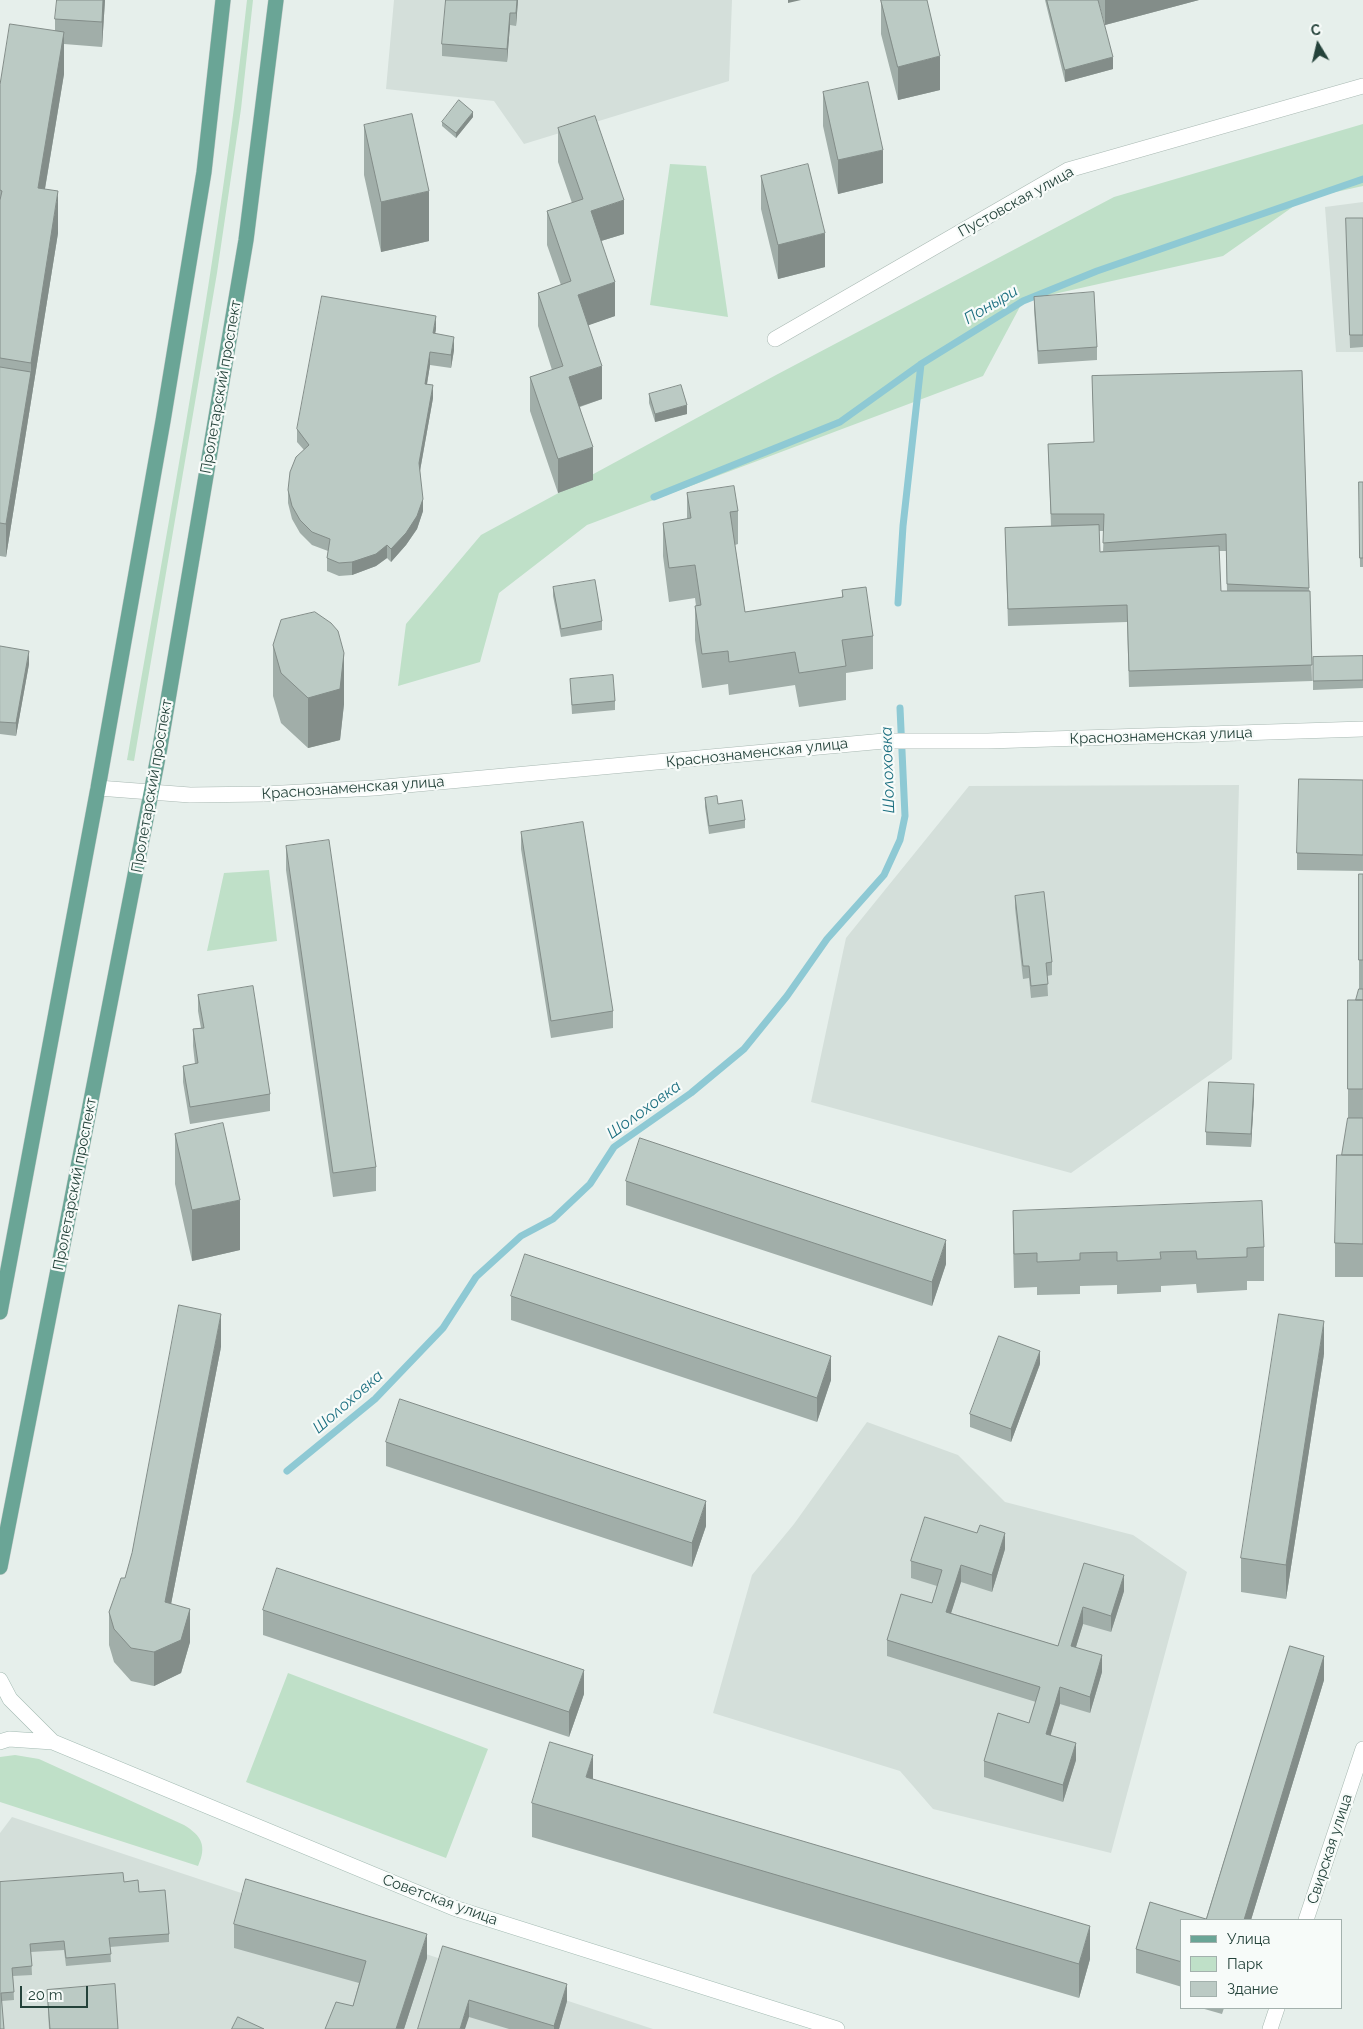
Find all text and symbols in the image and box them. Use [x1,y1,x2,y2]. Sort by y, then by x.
north arrow [1293,20,1343,70]
text: С [1310,22,1322,39]
street label: Пустовская улица [955,163,1077,241]
water label: Поныри [961,281,1021,329]
street label: Пролетарский проспект [197,299,245,475]
street label: Пролетарский проспект [128,698,176,874]
street label: Краснознаменская улица [1069,724,1253,748]
water label: Шолоховка [877,726,899,814]
street label: Краснознаменская улица [665,734,849,772]
street label: Краснознаменская улица [261,773,445,803]
water label: Шолоховка [603,1077,685,1143]
street label: Пролетарский проспект [49,1096,101,1272]
water label: Шолоховка [309,1366,387,1438]
street label: Свирская улица [1304,1792,1356,1906]
street label: Советская улица [380,1871,500,1929]
legend [1180,1919,1343,2009]
text: Улица [1227,1930,1271,1948]
text: Парк [1227,1955,1263,1973]
scale bar [22,1976,90,2008]
text: Здание [1227,1980,1278,1998]
text: 20 m [28,1986,63,2004]

